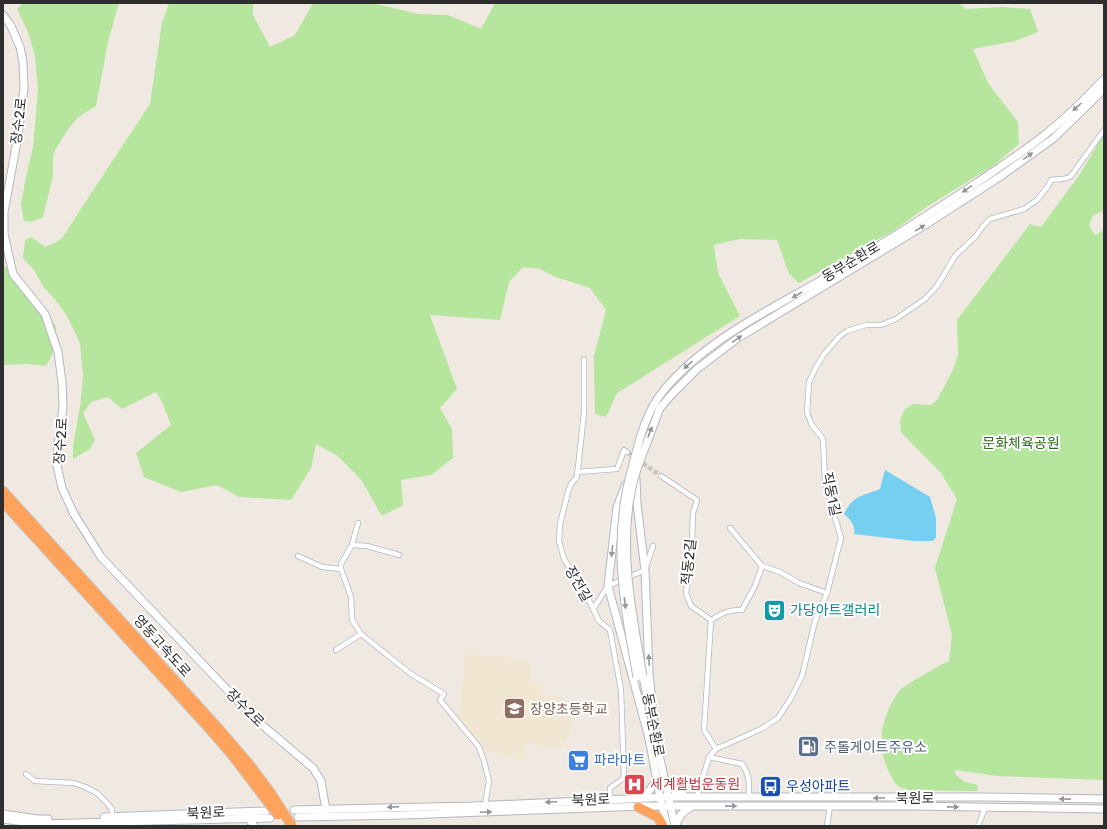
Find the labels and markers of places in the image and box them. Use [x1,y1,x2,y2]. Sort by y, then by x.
theatre icon: 가당아트갤러리 [762,597,788,623]
place label: 가당아트갤러리 [790,602,880,619]
school or university icon: 장양초등학교 [501,696,527,722]
place label: 장양초등학교 [530,701,607,718]
fuel station icon: 주톨게이트주유소 [796,734,822,760]
place label: 주톨게이트주유소 [824,739,927,756]
supermarket icon: 파라마트 [565,747,591,773]
place label: 파라마트 [594,752,646,769]
hospital icon: 세계활법운동원 [621,771,647,797]
bus stop icon: 우성아파트 [758,773,784,799]
place label: 세계활법운동원 [650,776,740,793]
place label: 우성아파트 [786,778,851,795]

